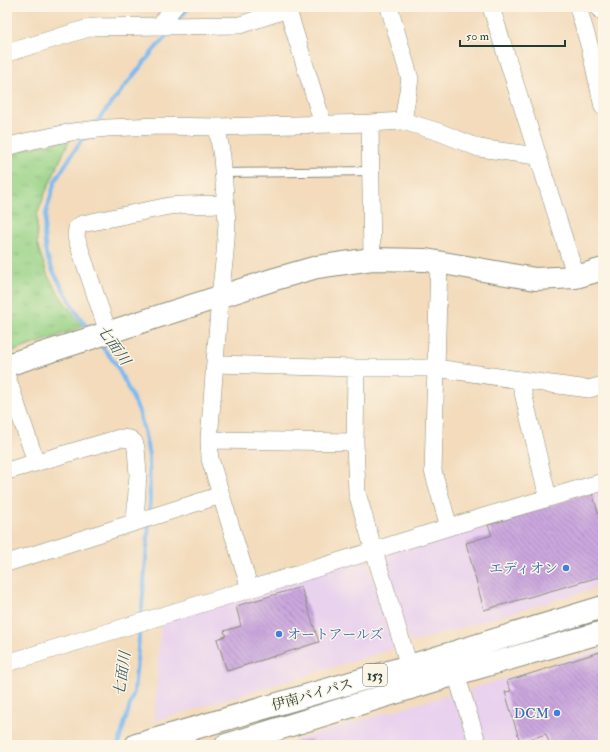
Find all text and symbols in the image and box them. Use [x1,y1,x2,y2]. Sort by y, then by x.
scale bar [460,22,565,48]
text: 50 m [466,29,490,44]
water label: 七面川 [93,321,135,371]
place label: エディオン [489,560,558,577]
marker: エディオン [561,563,571,573]
place label: オートアールズ [287,626,383,643]
marker: オートアールズ [274,629,284,639]
water label: 七面川 [110,648,135,698]
road number: 153 [363,664,387,686]
street label: 伊南バイパス [270,675,355,714]
place label: DCM [514,705,549,722]
marker: DCM [552,708,562,718]

